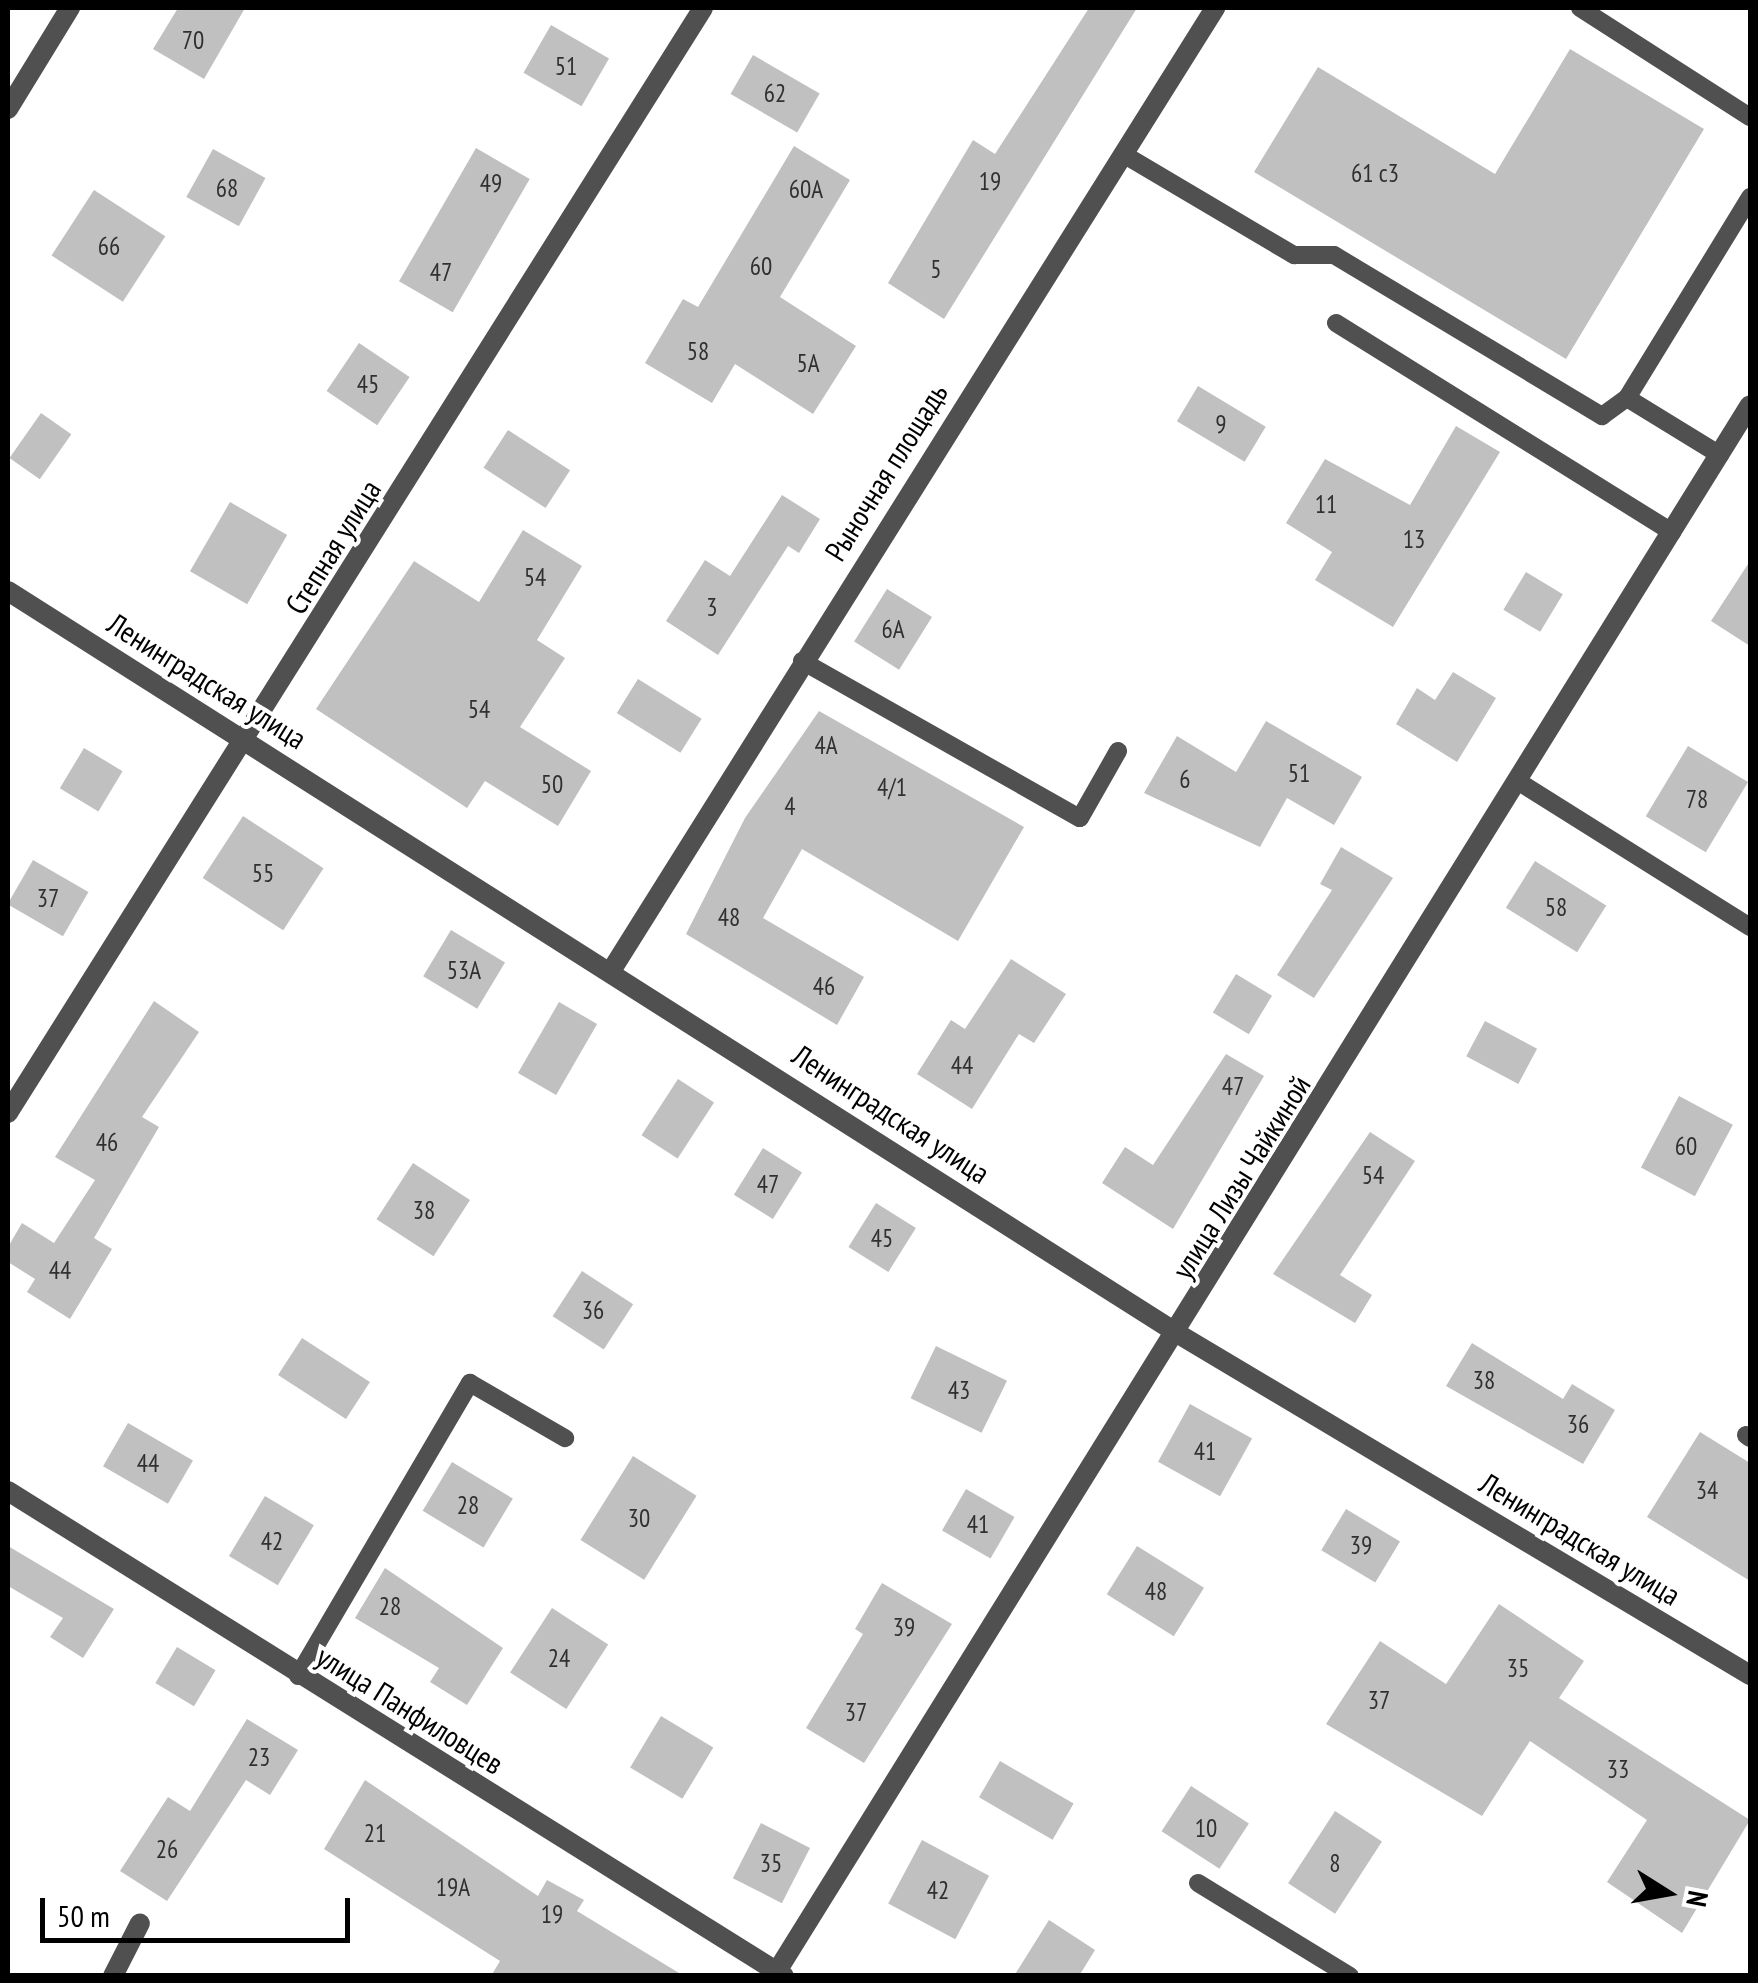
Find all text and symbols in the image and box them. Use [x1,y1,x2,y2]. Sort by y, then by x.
house number: 70 [182,25,204,55]
house number: 51 [555,51,577,81]
house number: 62 [764,78,786,108]
house number: 61 с3 [1351,158,1399,188]
house number: 19 [979,166,1001,196]
house number: 49 [480,168,502,198]
house number: 68 [216,173,238,203]
house number: 60А [789,174,823,204]
house number: 66 [98,231,120,261]
house number: 60 [750,251,772,281]
house number: 5 [930,254,942,284]
house number: 47 [430,257,452,287]
house number: 58 [687,336,709,366]
house number: 5А [796,348,820,378]
house number: 45 [357,369,379,399]
street label: Рыночная площадь [817,377,955,567]
house number: 9 [1215,409,1227,439]
street label: Степная улица [278,473,388,621]
house number: 11 [1315,489,1337,519]
house number: 13 [1403,524,1425,554]
house number: 54 [524,562,546,592]
house number: 3 [706,592,718,622]
street label: Ленинградская улица [101,605,313,757]
house number: 6А [881,614,905,644]
house number: 54 [468,694,490,724]
house number: 4А [814,730,838,760]
house number: 51 [1288,758,1310,788]
house number: 6 [1179,764,1191,794]
house number: 50 [541,769,563,799]
house number: 4/1 [877,772,907,802]
house number: 78 [1686,784,1708,814]
house number: 4 [784,791,796,821]
house number: 55 [252,858,274,888]
house number: 37 [37,883,59,913]
house number: 58 [1545,892,1567,922]
house number: 48 [718,902,740,932]
house number: 53А [447,955,481,985]
house number: 46 [813,971,835,1001]
street label: Ленинградская улица [786,1037,996,1191]
house number: 44 [951,1050,973,1080]
street label: улица Лизы Чайкиной [1164,1069,1318,1285]
house number: 47 [1222,1071,1244,1101]
house number: 46 [96,1127,118,1157]
house number: 60 [1675,1131,1697,1161]
house number: 54 [1362,1160,1384,1190]
house number: 47 [757,1169,779,1199]
house number: 38 [413,1195,435,1225]
house number: 45 [871,1223,893,1253]
house number: 44 [49,1255,71,1285]
house number: 36 [582,1295,604,1325]
house number: 38 [1473,1365,1495,1395]
house number: 43 [948,1375,970,1405]
house number: 36 [1567,1409,1589,1439]
house number: 41 [1194,1436,1216,1466]
house number: 44 [137,1448,159,1478]
street label: Ленинградская улица [1473,1465,1687,1613]
house number: 34 [1696,1475,1718,1505]
house number: 28 [457,1490,479,1520]
house number: 30 [628,1503,650,1533]
house number: 41 [967,1509,989,1539]
house number: 42 [261,1526,283,1556]
house number: 39 [1350,1530,1372,1560]
house number: 48 [1145,1576,1167,1606]
house number: 28 [379,1591,401,1621]
house number: 39 [893,1612,915,1642]
street label: улица Панфиловцев [310,1638,510,1782]
house number: 24 [548,1643,570,1673]
house number: 35 [1507,1653,1529,1683]
house number: 37 [1368,1685,1390,1715]
house number: 37 [845,1697,867,1727]
house number: 23 [248,1742,270,1772]
house number: 33 [1607,1754,1629,1784]
house number: 10 [1195,1813,1217,1843]
house number: 21 [364,1818,386,1848]
house number: 26 [156,1834,178,1864]
north arrow [1618,1843,1718,1943]
house number: 35 [760,1848,782,1878]
house number: 8 [1329,1848,1341,1878]
house number: 19А [436,1872,470,1902]
house number: 42 [927,1875,949,1905]
scale bar [45,1878,355,1940]
text: N [1678,1888,1718,1910]
text: 50 m [57,1896,110,1935]
house number: 19 [541,1899,563,1929]

